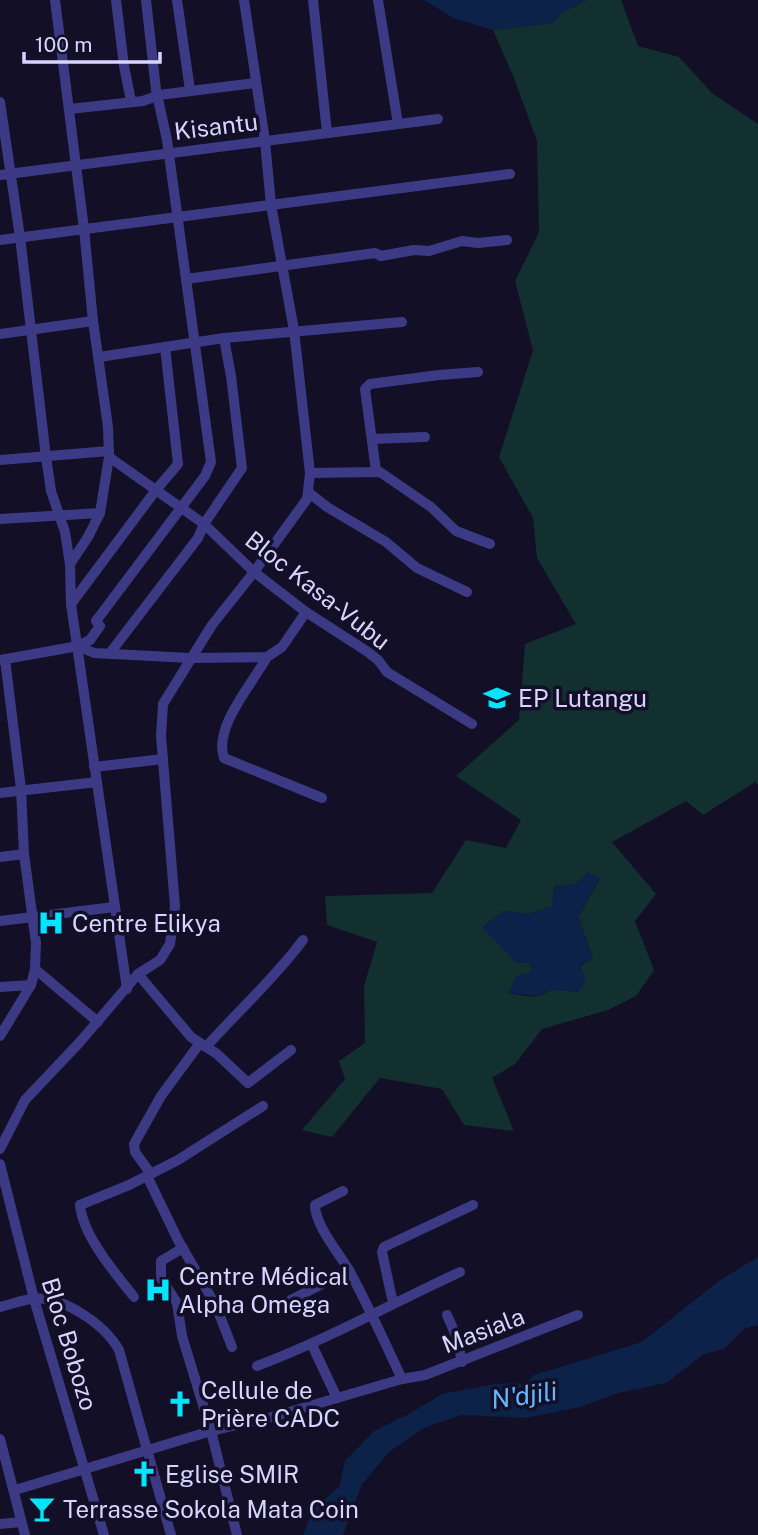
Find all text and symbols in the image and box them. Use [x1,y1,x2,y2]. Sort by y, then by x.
scale bar [24,21,161,65]
text: 100 m [35,32,92,57]
street label: Kisantu [172,107,260,145]
street label: Bloc Kasa-Vubu [240,525,396,655]
school or university icon: EP Lutangu [482,683,512,713]
place label: EP Lutangu [518,684,647,712]
hospital icon: Centre Elikya [36,908,66,938]
place label: Centre Elikya [72,909,221,937]
place label: Centre Médical Alpha Omega [179,1262,349,1318]
street label: Bloc Bobozo [37,1274,103,1414]
hospital icon: Centre Médical Alpha Omega [143,1275,173,1305]
street label: Masiala [438,1302,528,1358]
water label: N'djili [489,1375,559,1415]
place label: Cellule de Prière CADC [201,1376,340,1432]
church icon: Cellule de Prière CADC [165,1389,195,1419]
church icon: Eglise SMIR [129,1459,159,1489]
place label: Eglise SMIR [165,1460,299,1488]
bar icon: Terrasse Sokola Mata Coin [27,1494,57,1524]
place label: Terrasse Sokola Mata Coin [63,1495,359,1523]

